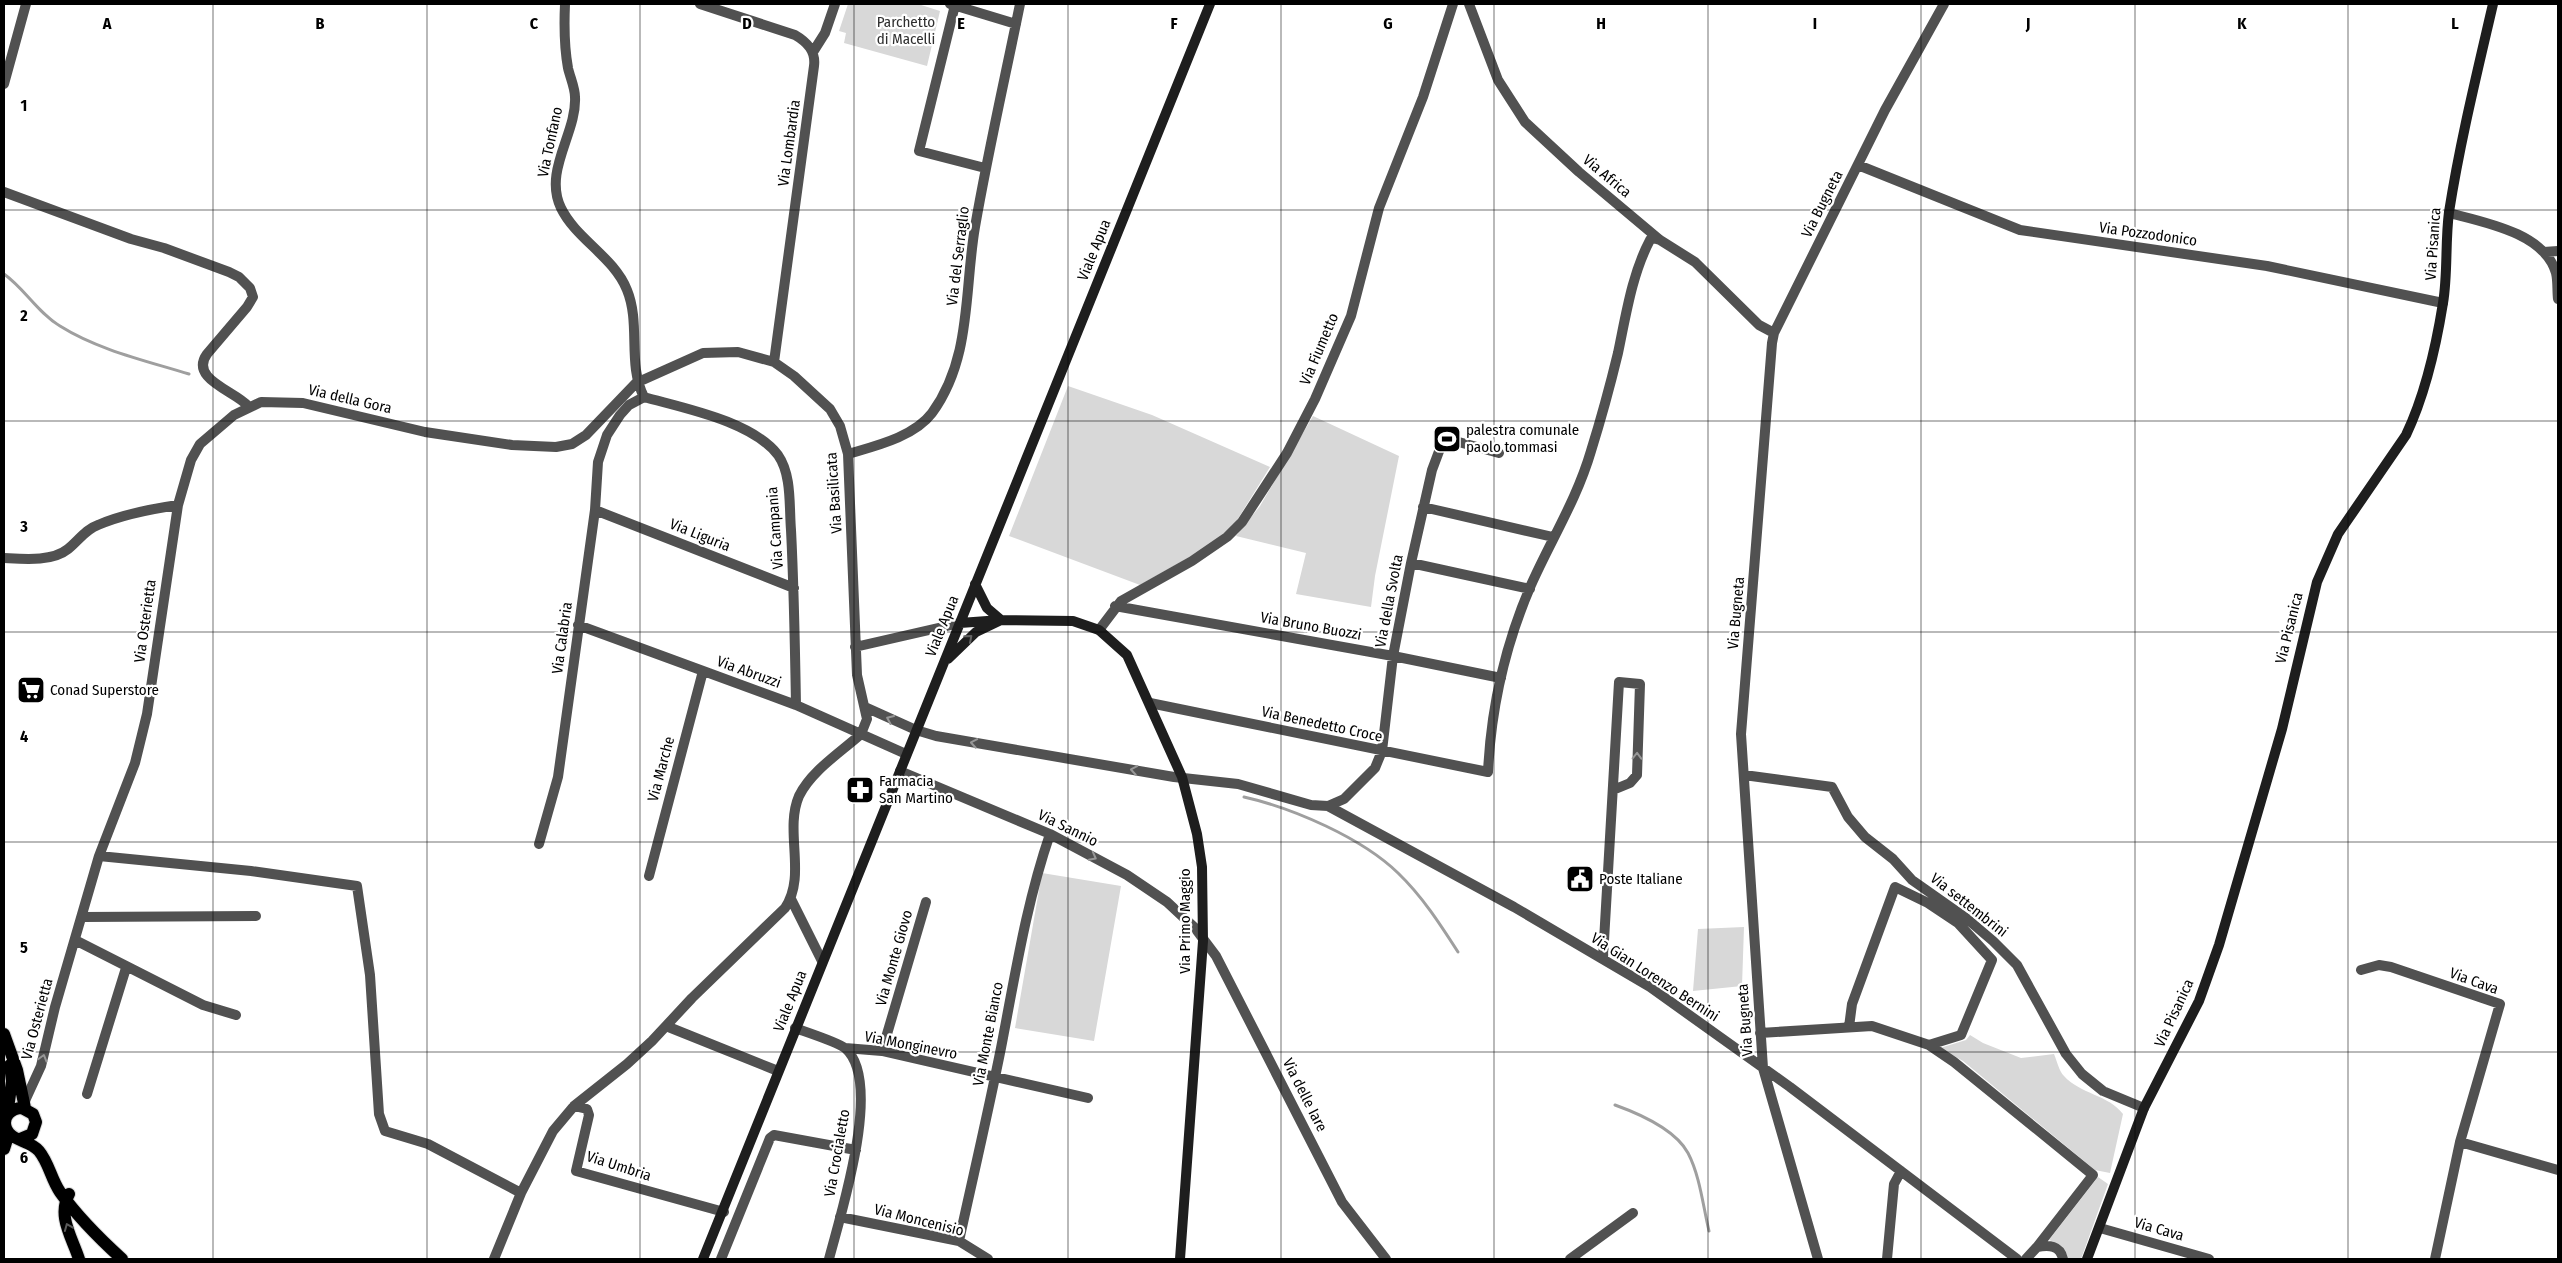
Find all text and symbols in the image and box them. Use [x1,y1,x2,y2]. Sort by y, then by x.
park label: Parchetto di Macelli [877,13,935,48]
text: A [102,14,112,33]
text: B [316,14,325,33]
text: C [530,14,539,33]
text: D [742,14,752,33]
text: E [957,14,965,33]
text: F [1170,14,1178,33]
text: G [1383,14,1393,33]
text: H [1596,14,1606,33]
text: I [1813,14,1817,33]
text: J [2025,14,2030,33]
text: K [2237,14,2247,33]
text: L [2451,14,2459,33]
text: 1 [21,96,27,115]
street label: Via Lombardia [774,99,804,187]
street label: Via Tonfano [534,105,566,179]
street label: Via Africa [1579,151,1635,201]
street label: Via Bugneta [1797,167,1847,241]
street label: Via del Serraglio [943,205,973,307]
street label: Via Pisanica [2421,207,2445,281]
street label: Viale Apua [1074,217,1114,283]
street label: Via Pozzodonico [2098,218,2198,250]
text: 2 [19,306,28,325]
street label: Via Fiumetto [1296,310,1342,388]
street label: Via della Gora [307,381,393,417]
place label: palestra comunale paolo tommasi [1466,421,1579,456]
sports icon: palestra comunale paolo tommasi [1432,424,1462,454]
street label: Via Basilicata [822,452,846,534]
street label: Via Campania [763,486,787,570]
street label: Via Liguria [667,515,733,555]
text: 3 [19,517,28,536]
street label: Via della Svolta [1371,553,1407,649]
street label: Via Bugneta [1724,576,1748,650]
street label: Via Osterietta [130,578,160,664]
street label: Via Pisanica [2271,590,2307,666]
street label: Viale Apua [922,593,962,659]
street label: Via Calabria [548,601,576,675]
street label: Via Bruno Buozzi [1259,608,1363,644]
one-way arrow [963,635,972,644]
street label: Via Abruzzi [715,652,783,692]
supermarket icon: Conad Superstore [16,675,46,705]
place label: Conad Superstore [50,681,159,699]
street label: Via Benedetto Croce [1260,702,1384,746]
one-way arrow [886,715,895,725]
text: 4 [20,727,28,746]
street label: Via Marche [644,734,678,804]
one-way arrow [970,738,978,748]
one-way arrow [1632,752,1642,760]
one-way arrow [1130,766,1139,776]
place label: Farmacia San Martino [879,772,953,807]
pharmacy icon: Farmacia San Martino [845,775,875,805]
street label: Via Sannio [1035,806,1101,850]
one-way arrow [1088,851,1097,861]
public building icon: Poste Italiane [1565,864,1595,894]
street label: Via Primo Maggio [1176,868,1194,974]
street label: Via settembrini [1927,869,2011,941]
place label: Poste Italiane [1599,870,1683,888]
street label: Via Monte Giovo [872,908,916,1008]
street label: Via Gian Lorenzo Bernini [1588,929,1722,1025]
text: 5 [20,938,28,957]
street label: Via Cava [2447,964,2501,998]
street label: Viale Apua [770,968,810,1034]
street label: Via Osterietta [17,976,57,1062]
street label: Via Pisanica [2150,976,2198,1050]
street label: Via Monte Bianco [969,980,1007,1088]
street label: Via Bugneta [1733,983,1757,1057]
street label: Via Monginevro [863,1027,959,1063]
one-way arrow [37,1054,48,1063]
street label: Via delle Iare [1279,1055,1331,1135]
street label: Via Crocialetto [820,1108,854,1198]
street label: Via Umbria [584,1147,654,1185]
text: 6 [20,1148,28,1167]
street label: Via Moncenisio [872,1200,966,1240]
street label: Via Cava [2132,1213,2186,1245]
one-way arrow [63,1223,74,1232]

